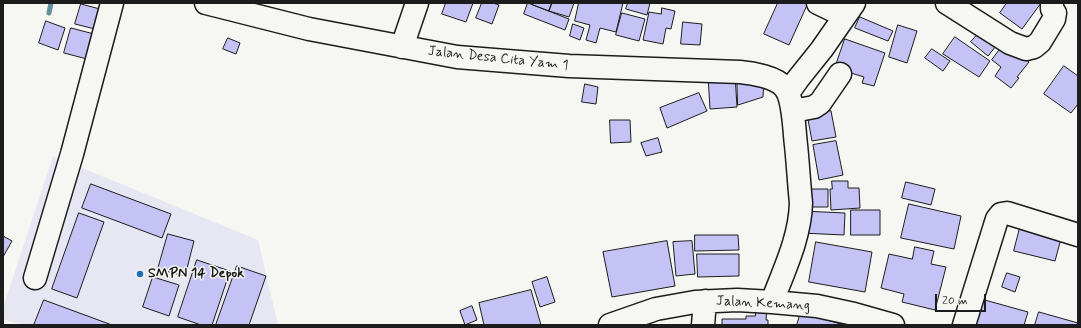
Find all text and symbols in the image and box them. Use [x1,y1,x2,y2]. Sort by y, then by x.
street label: Jalan Desa Cita Yam 1 [427,43,569,75]
place label: SMPN 14 Depok [148,266,244,282]
marker: SMPN 14 Depok [135,269,145,279]
scale bar [937,286,988,312]
street label: Jalan Kemang [716,293,810,315]
text: 20 m [942,293,968,309]

